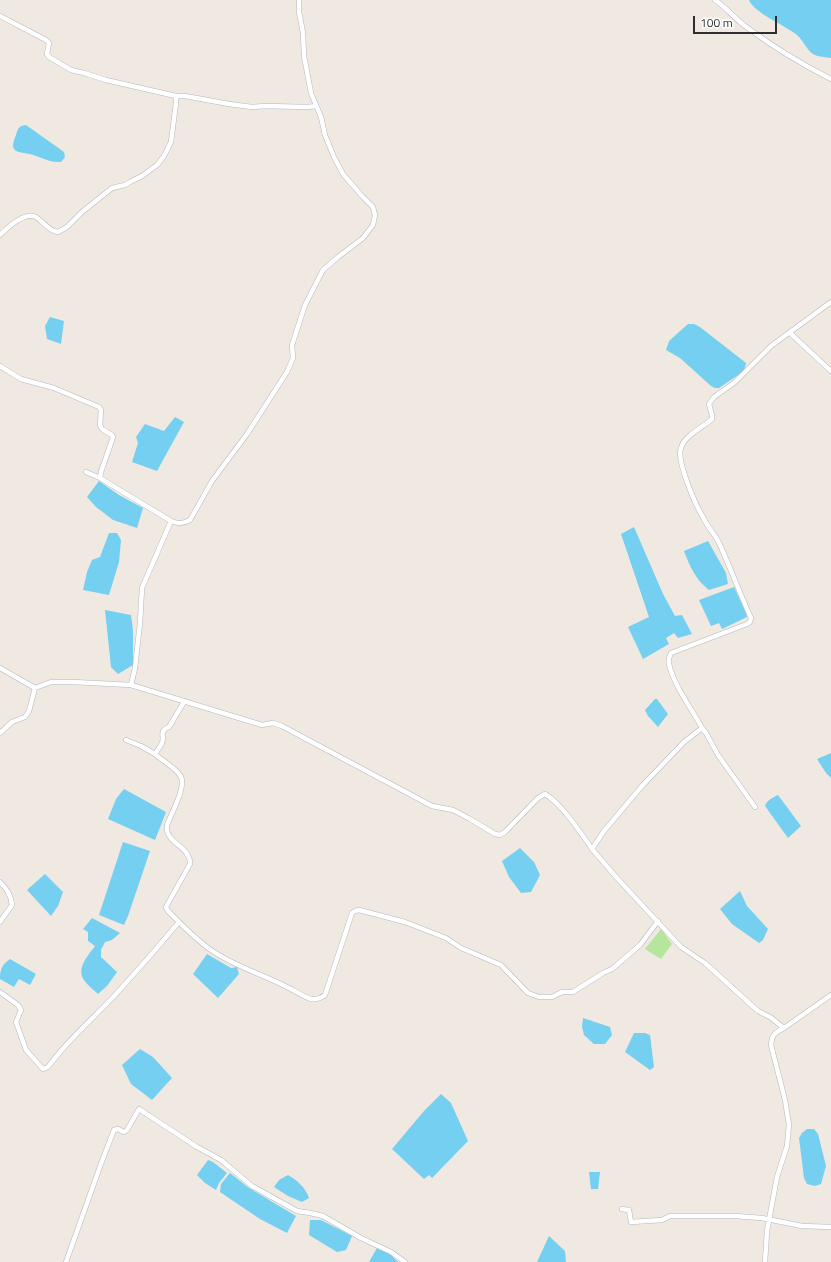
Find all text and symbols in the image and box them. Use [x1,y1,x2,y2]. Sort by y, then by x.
scale bar [695,8,779,34]
text: 100 m [700,13,733,32]

